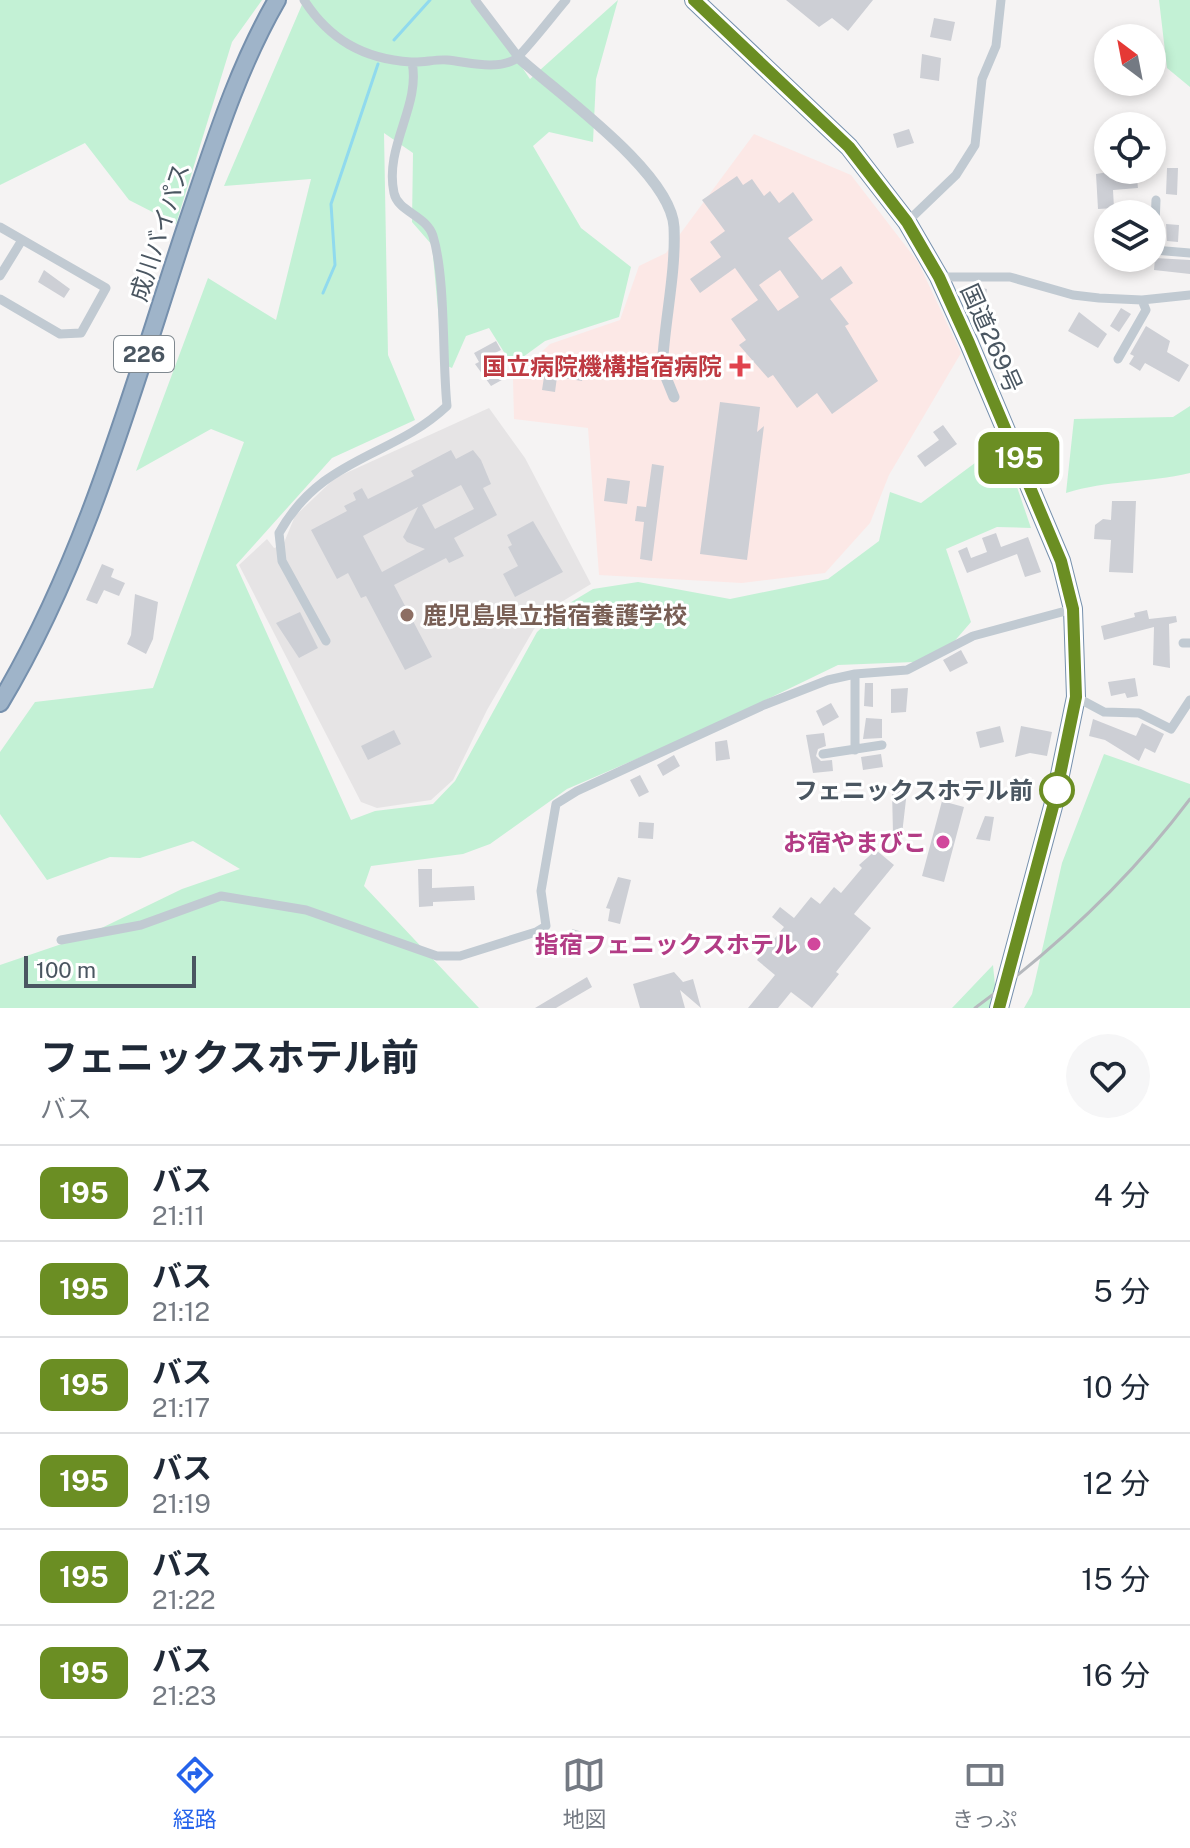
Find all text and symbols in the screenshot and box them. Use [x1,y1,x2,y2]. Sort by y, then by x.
north arrow [1094,24,1166,96]
map controls [1094,24,1166,272]
button: locate [1094,112,1166,184]
street label: 成川バイパス [124,159,194,305]
button: layers [1094,200,1166,272]
street label: 国道269号 [956,279,1028,397]
road number: 226 [114,336,174,372]
place label: 国立病院機構指宿病院 [482,352,722,380]
marker: 国立病院機構指宿病院 [729,355,751,377]
line badge: 195 [973,432,1065,484]
text: 195 [994,441,1044,474]
place label: 鹿児島県立指宿養護学校 [423,601,687,629]
marker: 鹿児島県立指宿養護学校 [398,606,416,624]
marker: フェニックスホテル前 [1040,773,1074,807]
place label: フェニックスホテル前 [794,776,1033,804]
place label: お宿やまびこ [783,828,927,856]
marker: お宿やまびこ [934,833,952,851]
place label: 指宿フェニックスホテル [535,930,798,958]
marker: 指宿フェニックスホテル [805,935,823,953]
scale bar [24,952,196,988]
text: 100 m [36,957,96,983]
button: heart [1066,1034,1150,1118]
text: フェニックスホテル前 [40,1035,419,1080]
text: バス [40,1093,92,1124]
text: バス [152,1162,212,1198]
text: 195 [59,1176,109,1209]
text: 4 分 [1094,1177,1150,1213]
text: 21:11 [152,1200,205,1231]
text: バス [152,1258,212,1294]
text: 195 [59,1272,109,1305]
text: 5 分 [1093,1273,1150,1309]
text: 21:12 [152,1296,210,1327]
text: バス [152,1354,212,1390]
text: 195 [59,1368,109,1401]
text: 10 分 [1082,1369,1150,1405]
text: 21:17 [152,1392,210,1423]
text: バス [152,1450,212,1486]
text: 195 [59,1464,109,1497]
text: 12 分 [1083,1465,1150,1501]
text: 21:19 [152,1488,211,1519]
text: バス [152,1546,212,1582]
text: 195 [59,1560,109,1593]
text: 15 分 [1081,1561,1150,1597]
text: 21:22 [152,1584,215,1615]
text: バス [152,1642,212,1678]
text: 195 [59,1656,109,1689]
text: 16 分 [1082,1657,1150,1693]
text: 21:23 [152,1680,216,1711]
tab: 経路 [173,1753,217,1833]
tab: 地図 [562,1753,606,1833]
tab: きっぷ [952,1753,1017,1833]

